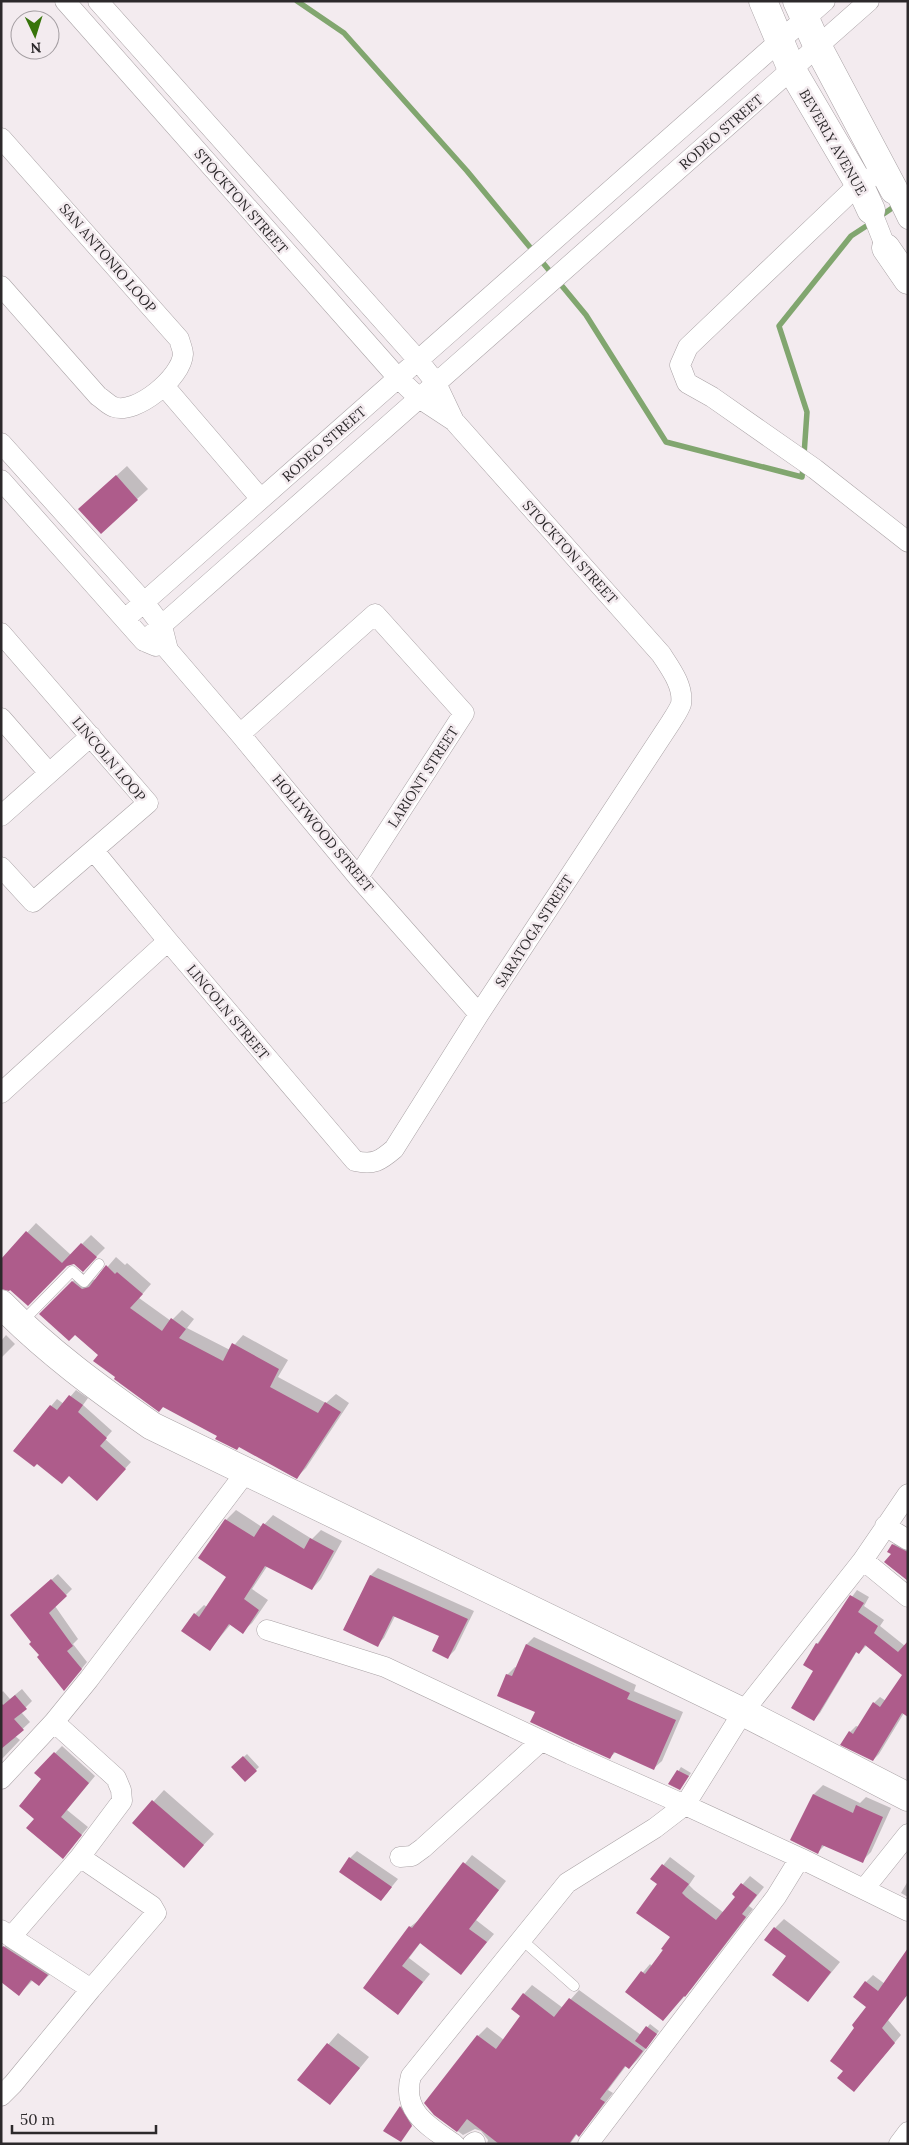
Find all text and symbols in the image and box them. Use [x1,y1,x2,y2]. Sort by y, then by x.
north arrow [10,10,60,60]
text: N [30,39,42,57]
street label: BEVERLY AVENUE [795,86,871,198]
street label: RODEO STREET [675,91,767,173]
street label: STOCKTON STREET [190,145,292,257]
street label: SAN ANTONIO LOOP [56,200,161,317]
street label: RODEO STREET [278,403,370,485]
street label: STOCKTON STREET [519,496,621,608]
street label: LINCOLN LOOP [68,713,150,805]
street label: LARIONT STREET [384,723,462,831]
street label: HOLLYWOOD STREET [268,770,378,896]
street label: SARATOGA STREET [491,872,577,990]
street label: LINCOLN STREET [183,961,273,1063]
scale bar [12,2102,156,2134]
text: 50 m [20,2110,55,2129]

